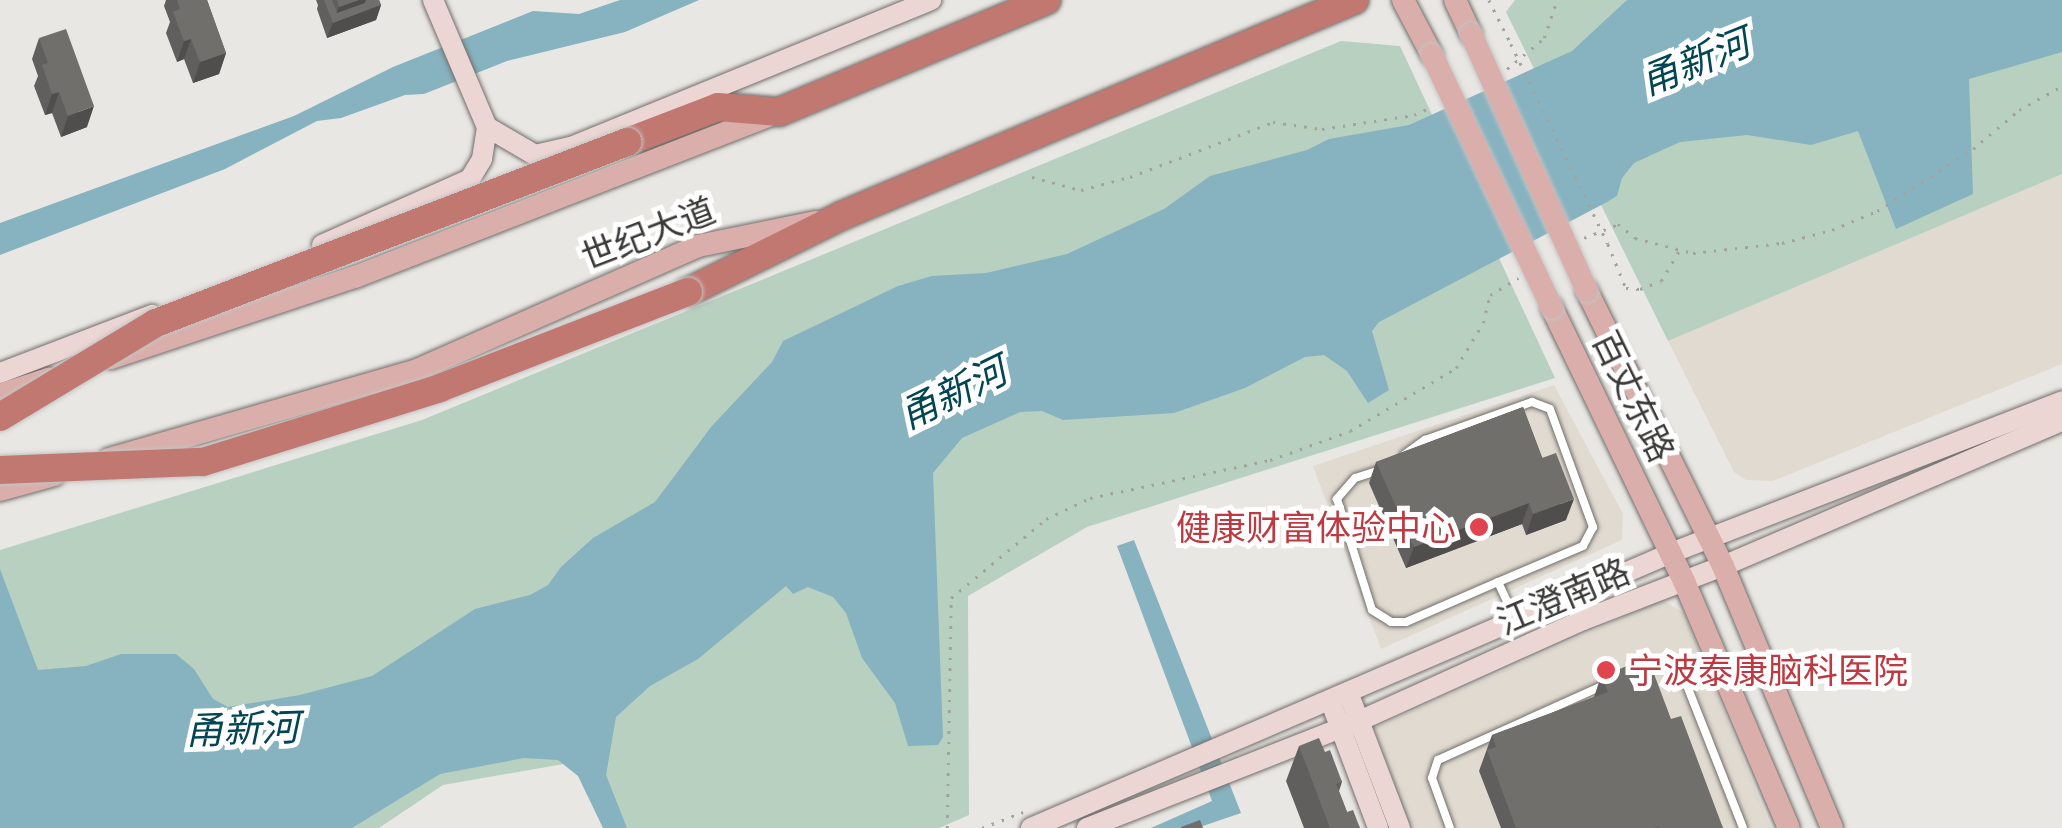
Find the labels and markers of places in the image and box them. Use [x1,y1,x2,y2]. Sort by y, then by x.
place label: 健康财富体验中心 [1176,506,1456,548]
marker: 健康财富体验中心 [1466,514,1492,540]
place label: 宁波泰康脑科医院 [1628,649,1908,691]
marker: 宁波泰康脑科医院 [1593,657,1619,683]

